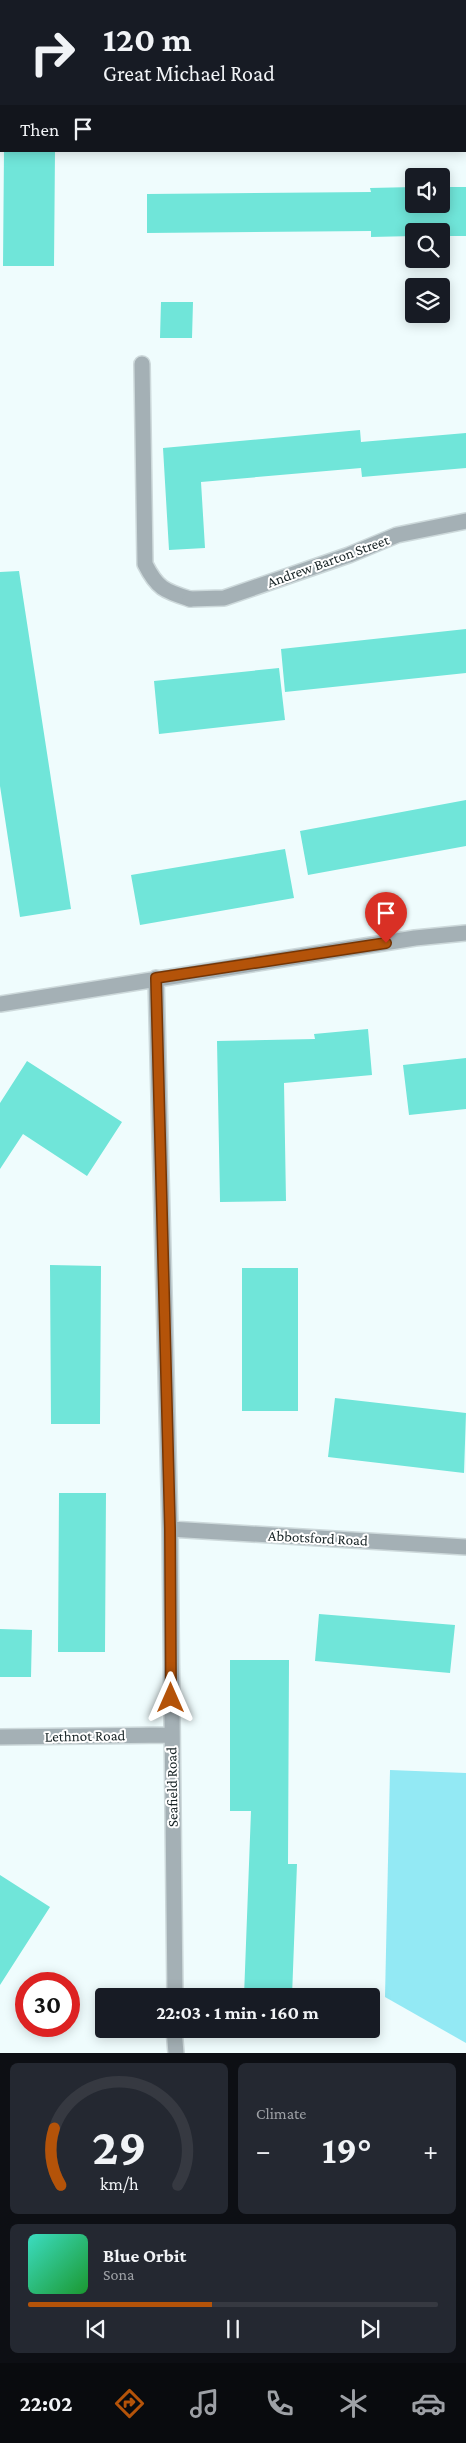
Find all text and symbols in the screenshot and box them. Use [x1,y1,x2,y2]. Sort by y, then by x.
icon: right [20,20,85,85]
text: 120 m [103,20,192,59]
text: Great Michael Road [103,61,275,86]
icon: arrive [69,115,97,143]
text: Then [20,119,59,140]
map controls [405,168,450,323]
button: sound [405,168,450,213]
button: search [405,223,450,268]
button: layers [405,278,450,323]
street label: Andrew Barton Street [265,531,392,591]
pin [365,892,407,943]
icon: arrive [372,899,400,927]
street label: Abbotsford Road [268,1527,368,1549]
position arrow [144,1671,196,1723]
street label: Lethnot Road [44,1727,126,1745]
street label: Seafield Road [163,1747,181,1827]
speed limit sign: 30 [15,1972,80,2037]
text: 22:03 · 1 min · 160 m [156,2002,319,2023]
text: Climate [256,2105,306,2122]
text: 29 [92,2117,146,2175]
text: 19° [322,2129,372,2171]
text: − [256,2135,271,2166]
text: + [423,2135,438,2166]
text: km/h [100,2174,139,2194]
text: Blue Orbit [103,2245,186,2266]
text: Sona [103,2266,134,2283]
icon: previous [82,2315,110,2343]
icon: pause [219,2315,247,2343]
icon: next [356,2315,384,2343]
icon: directions [112,2386,147,2421]
icon: music [187,2386,222,2421]
icon: phone [262,2386,297,2421]
icon: climate [336,2386,371,2421]
icon: car [411,2386,446,2421]
text: 22:02 [20,2391,72,2416]

